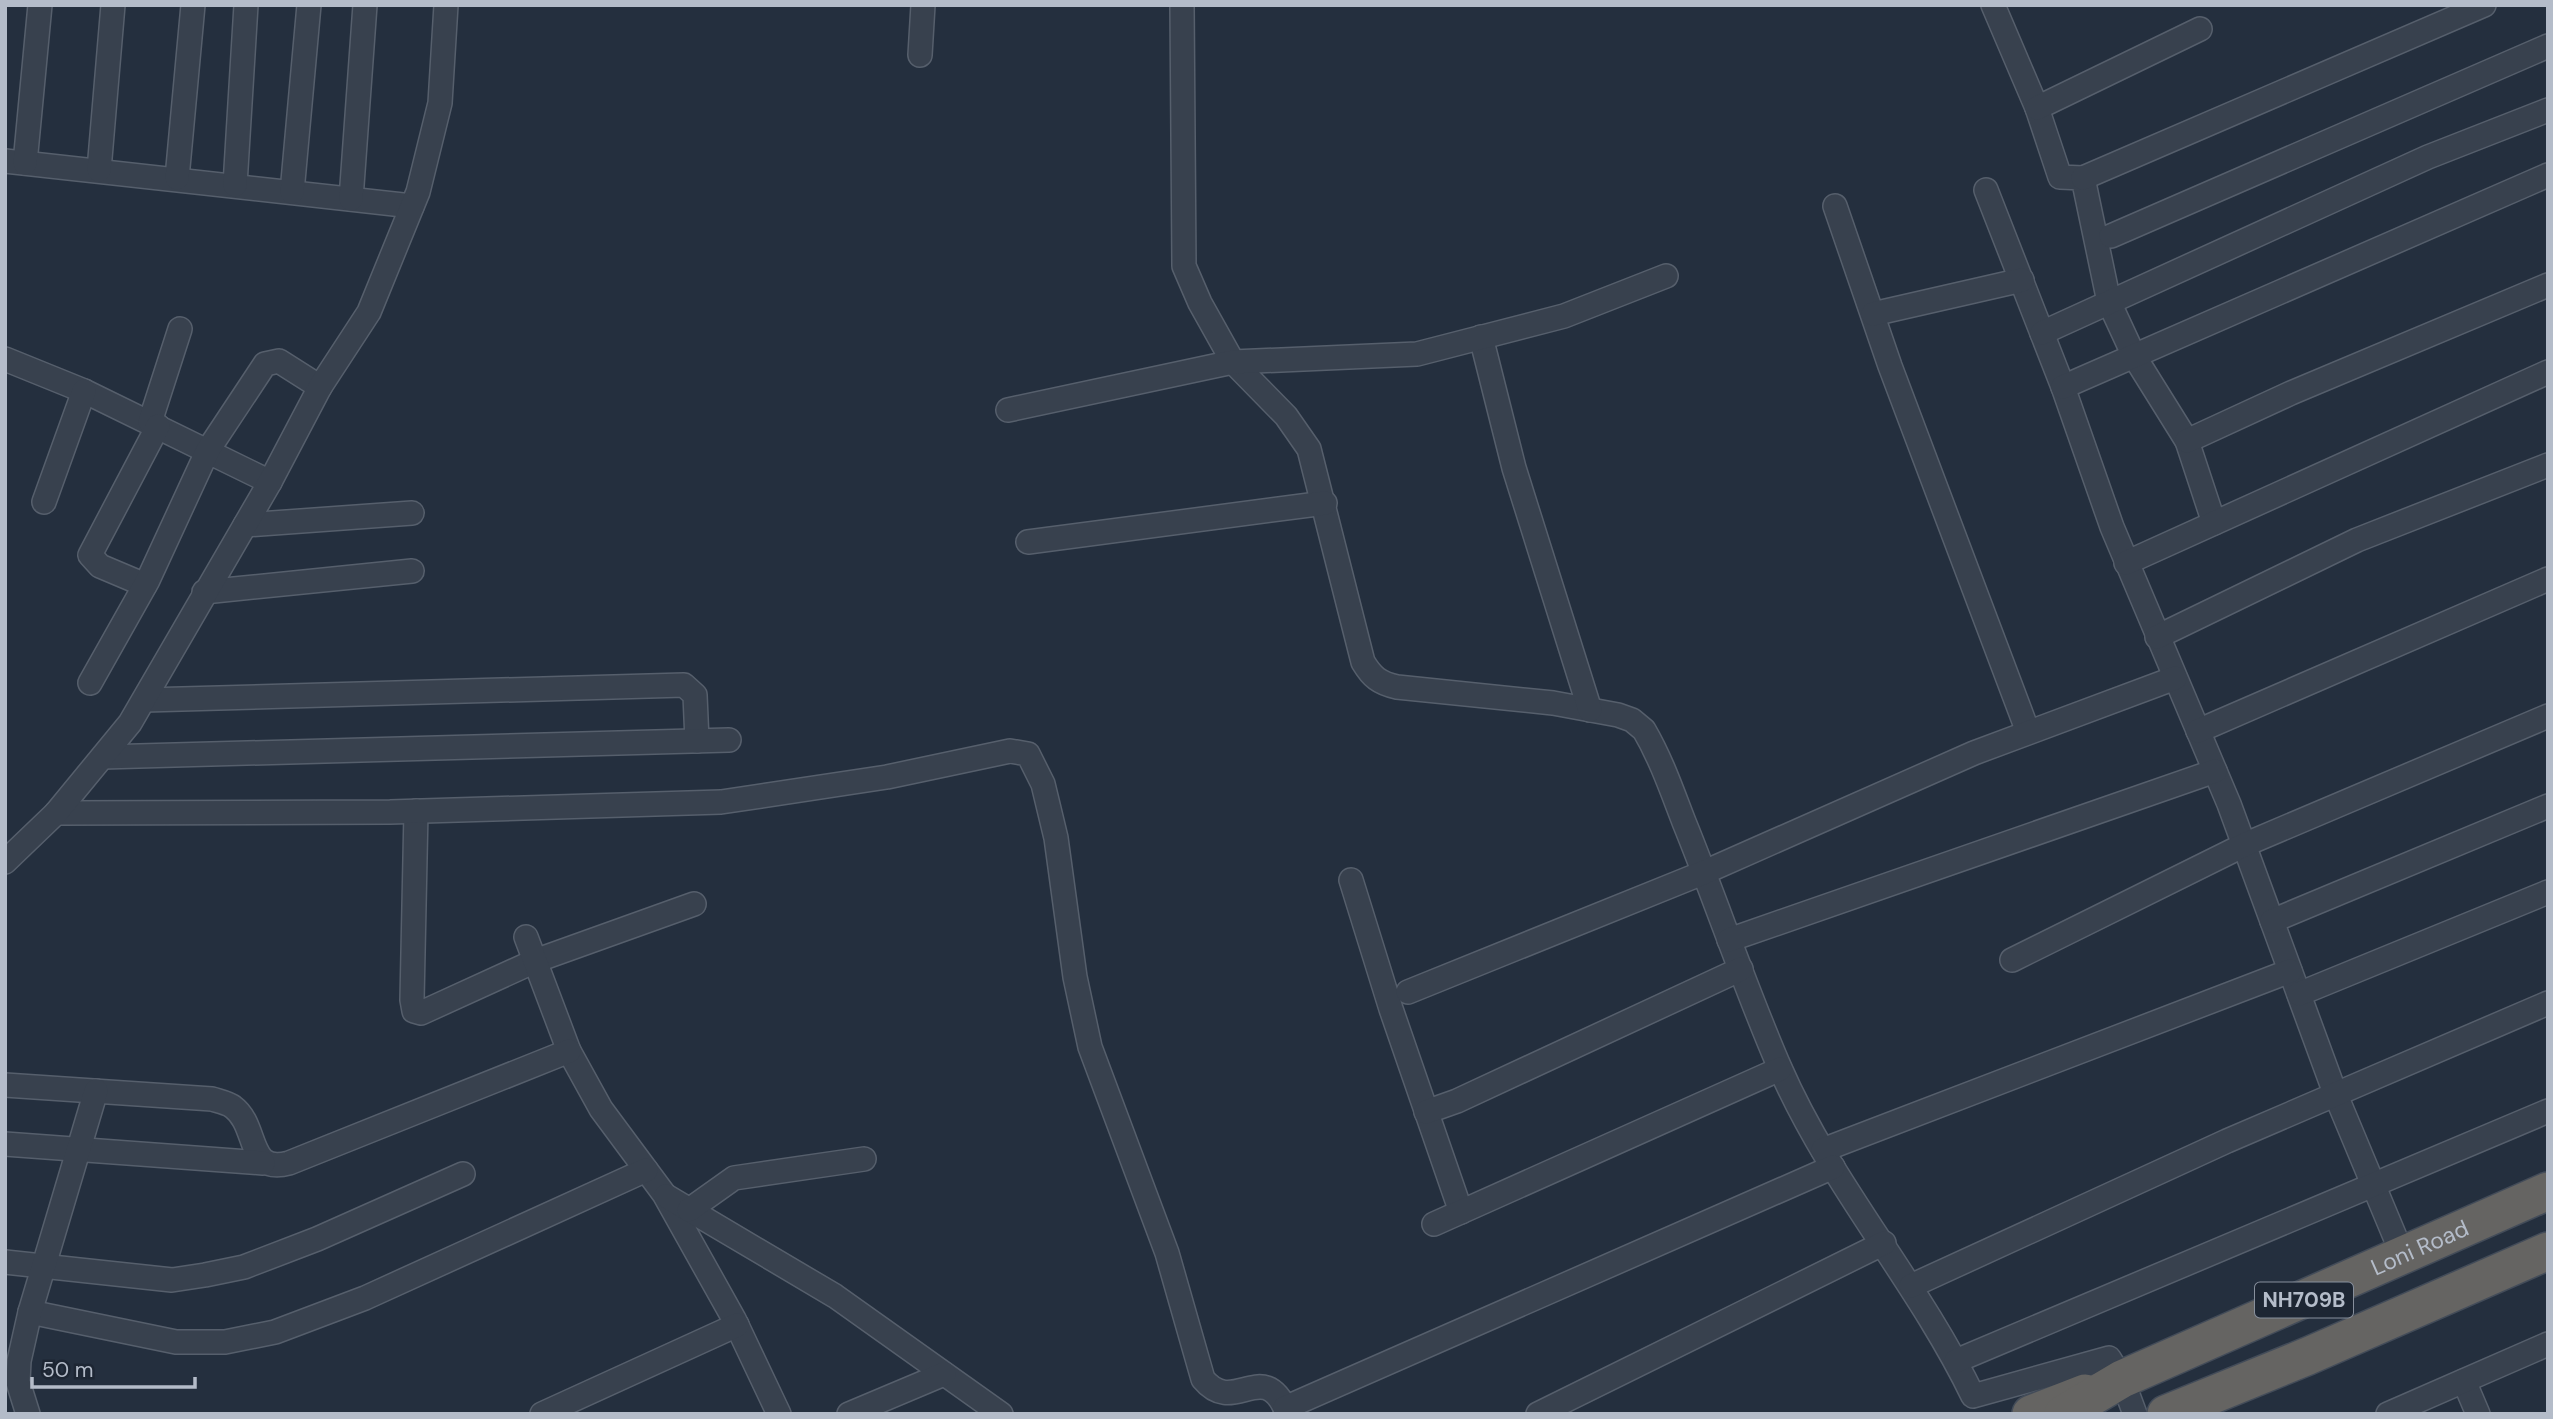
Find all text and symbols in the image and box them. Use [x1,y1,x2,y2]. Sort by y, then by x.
street label: Loni Road [2366,1213,2473,1282]
road number: NH709B [2255,1282,2353,1318]
scale bar [32,1346,194,1390]
text: 50 m [42,1356,93,1384]

